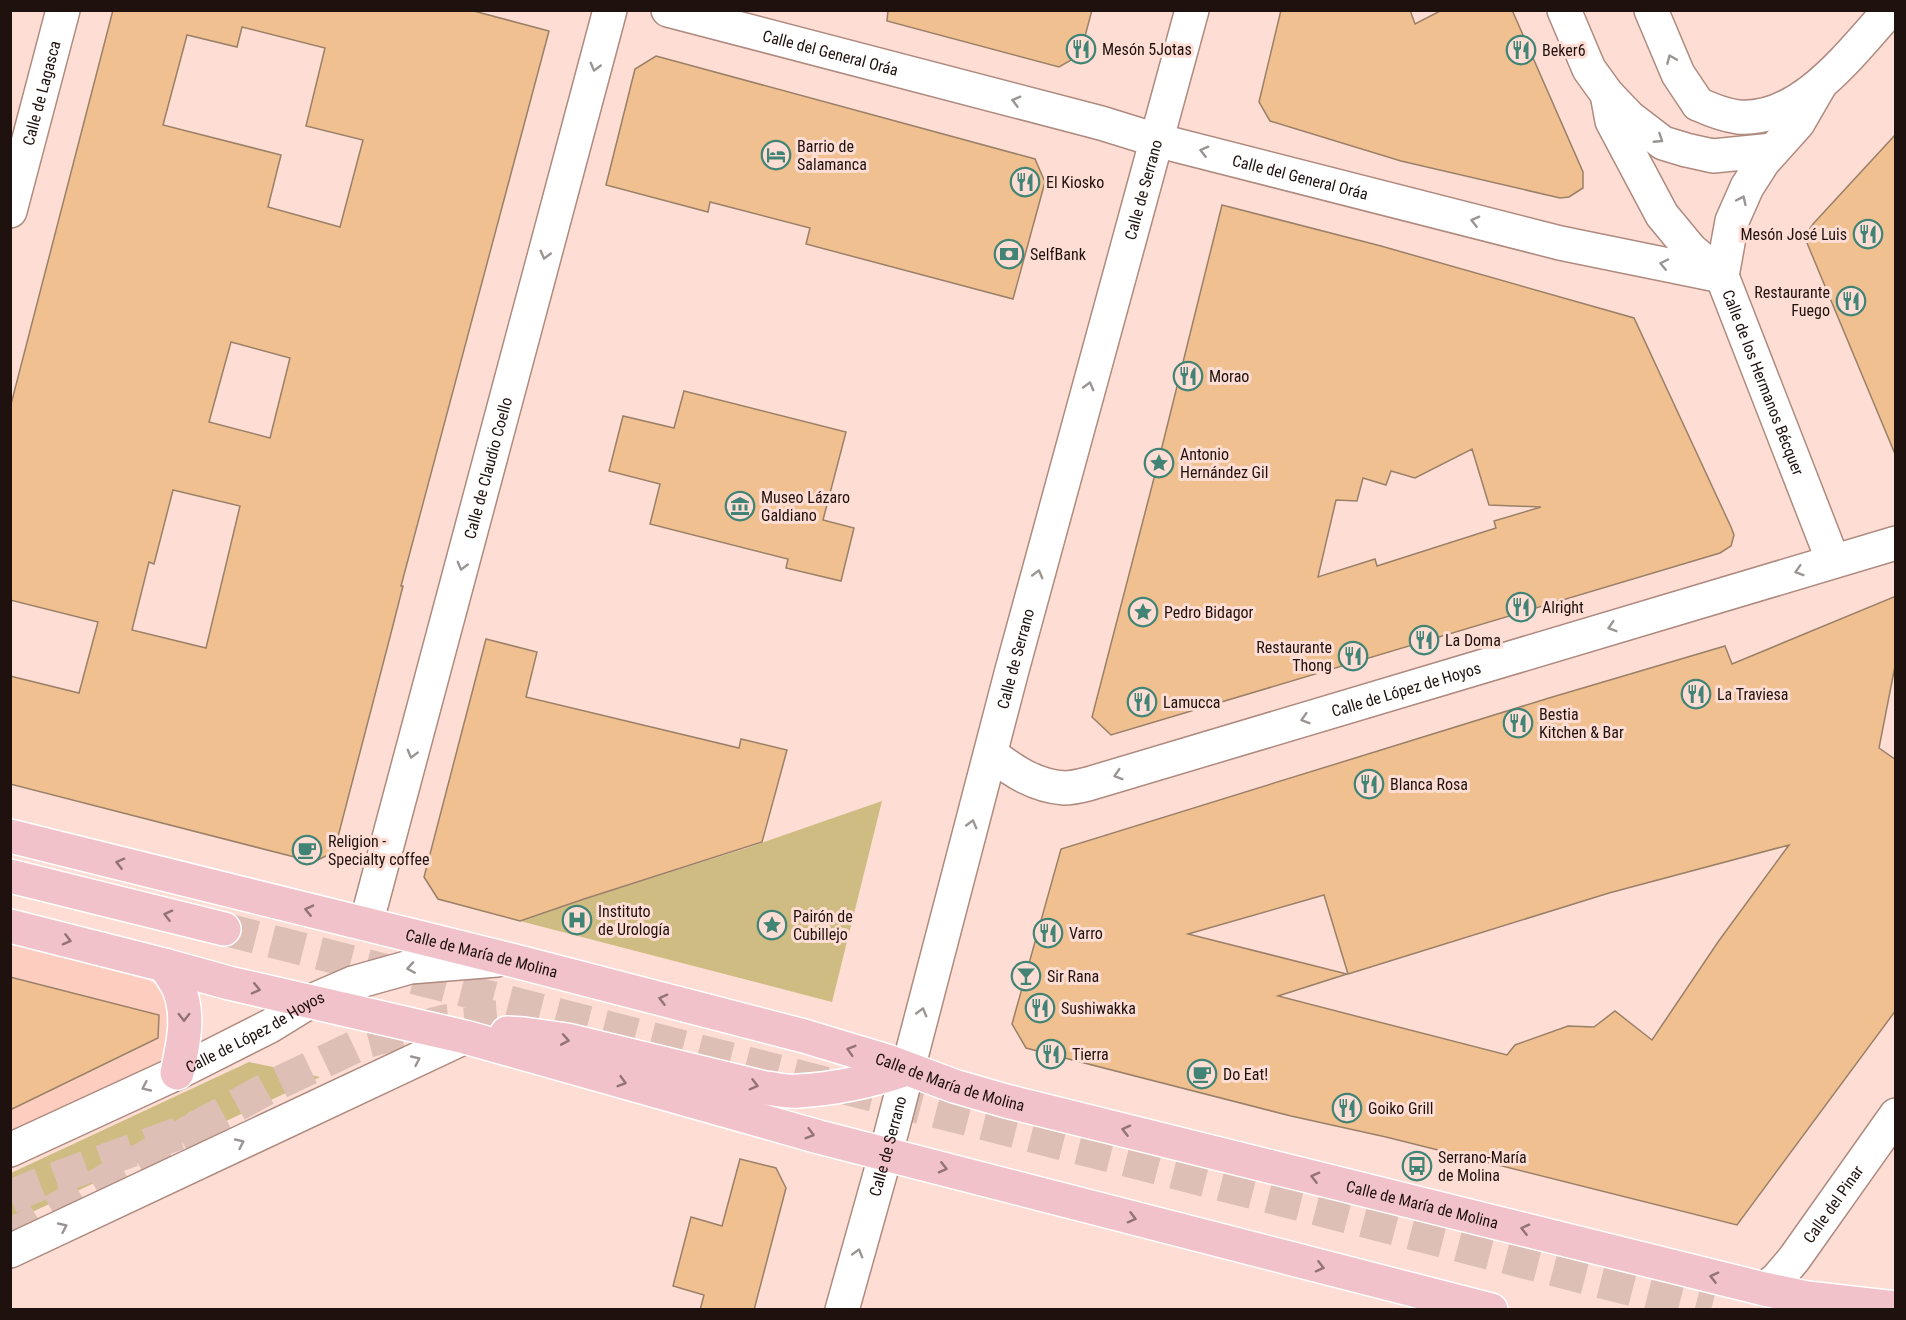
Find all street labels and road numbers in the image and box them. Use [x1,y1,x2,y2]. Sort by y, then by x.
street label: Calle del General Oráa [761,26,900,80]
street label: Calle de Lagasca [19,39,64,148]
street label: Calle de Serrano [1121,138,1166,242]
street label: Calle del General Oráa [1230,151,1370,204]
street label: Calle de los Hermanos Bécquer [1718,287,1808,478]
street label: Calle de Claudio Coello [460,395,516,541]
street label: Calle de Serrano [993,607,1038,711]
street label: Calle de López de Hoyos [1329,658,1483,721]
street label: Calle de María de Molina [404,925,560,982]
street label: Calle de López de Hoyos [182,988,327,1077]
street label: Calle de María de Molina [873,1049,1027,1115]
street label: Calle de Serrano [865,1094,910,1199]
street label: Calle del Pinar [1799,1162,1867,1247]
street label: Calle de María de Molina [1344,1177,1500,1233]

